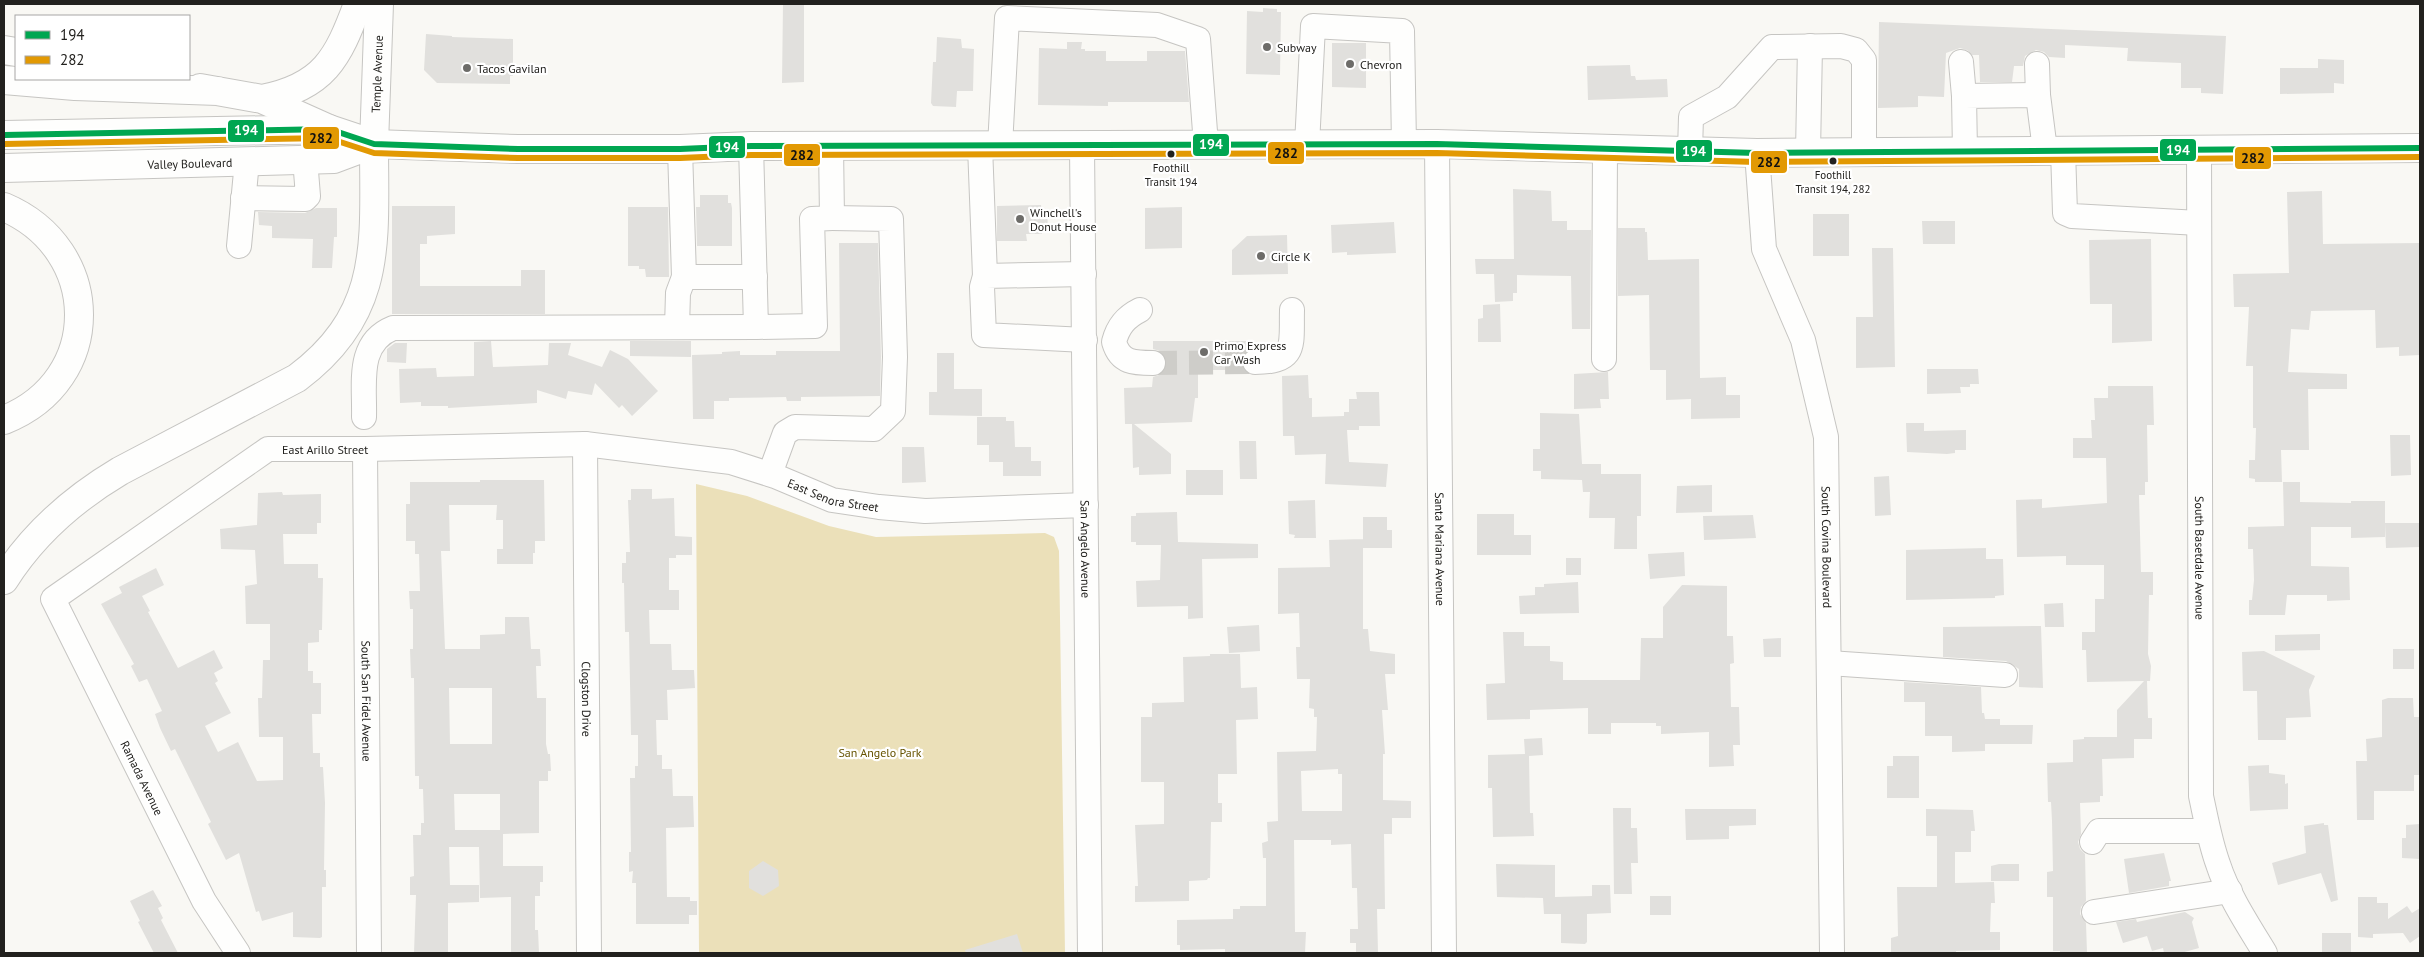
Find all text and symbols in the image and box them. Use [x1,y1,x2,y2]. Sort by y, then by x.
legend [15,15,190,80]
text: 194 [60,25,85,44]
street label: Temple Avenue [368,35,385,113]
place label: Subway [1277,40,1317,55]
marker: Subway [1261,41,1273,53]
text: 282 [60,50,85,69]
place label: Chevron [1360,57,1402,72]
marker: Chevron [1344,58,1356,70]
place label: Tacos Gavilan [477,61,547,76]
marker: Tacos Gavilan [461,62,473,74]
line badge: 194 [227,119,265,143]
text: 194 [234,121,258,139]
line badge: 282 [302,126,340,150]
text: 282 [309,129,333,147]
line badge: 194 [1192,133,1230,157]
line badge: 194 [708,135,746,159]
text: 194 [1199,135,1223,153]
text: 194 [715,138,739,156]
line badge: 194 [2159,138,2197,162]
line badge: 194 [1675,139,1713,163]
line badge: 282 [1267,141,1305,165]
text: 194 [2166,141,2190,159]
text: 194 [1682,142,1706,160]
line badge: 282 [783,143,821,167]
text: 282 [1274,144,1298,162]
text: 282 [790,146,814,164]
line badge: 282 [2234,146,2272,170]
marker: Foothill Transit 194 [1166,149,1176,159]
text: 282 [2241,149,2265,167]
line badge: 282 [1750,150,1788,174]
text: 282 [1757,153,1781,171]
street label: Valley Boulevard [146,154,233,172]
marker: Foothill Transit 194, 282 [1828,156,1838,166]
place label: Foothill Transit 194 [1145,161,1197,189]
place label: Foothill Transit 194, 282 [1796,168,1870,196]
place label: Winchell's Donut House [1030,205,1097,234]
marker: Winchell's Donut House [1014,213,1026,225]
place label: Circle K [1271,249,1311,264]
marker: Circle K [1255,250,1267,262]
place label: Primo Express Car Wash [1214,338,1286,367]
marker: Primo Express Car Wash [1198,346,1210,358]
street label: East Arillo Street [282,441,368,457]
street label: East Senora Street [786,475,880,514]
street label: South Covina Boulevard [1819,486,1835,608]
street label: Santa Mariana Avenue [1433,492,1448,606]
street label: South Basetdale Avenue [2193,496,2208,620]
street label: San Angelo Avenue [1078,500,1094,598]
street label: South San Fidel Avenue [359,640,375,762]
street label: Clogston Drive [579,661,595,737]
street label: Ramada Avenue [117,738,167,818]
park label: San Angelo Park [838,745,922,760]

